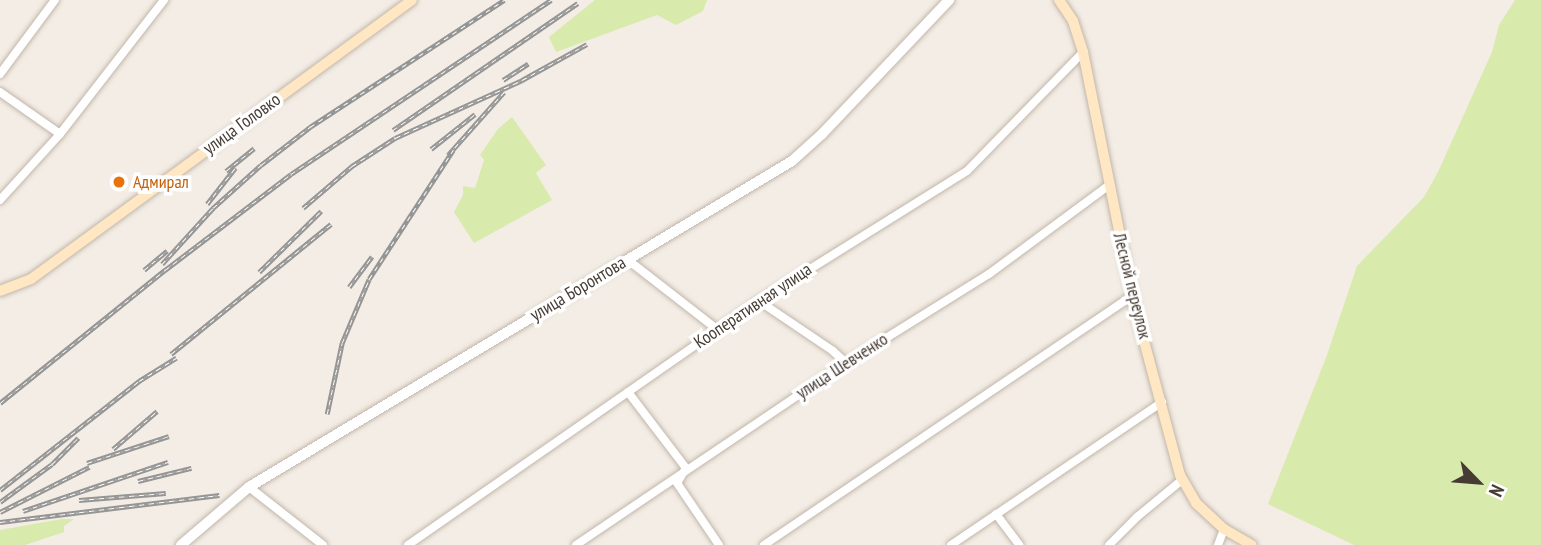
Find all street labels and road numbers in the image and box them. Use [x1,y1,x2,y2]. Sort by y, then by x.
street label: улица Головко [199,89,285,159]
street label: Лесной переулок [1108,231,1156,341]
street label: улица Боронтова [526,252,630,326]
street label: Кооперативная улица [690,259,816,353]
street label: улица Шевченко [792,328,892,404]

